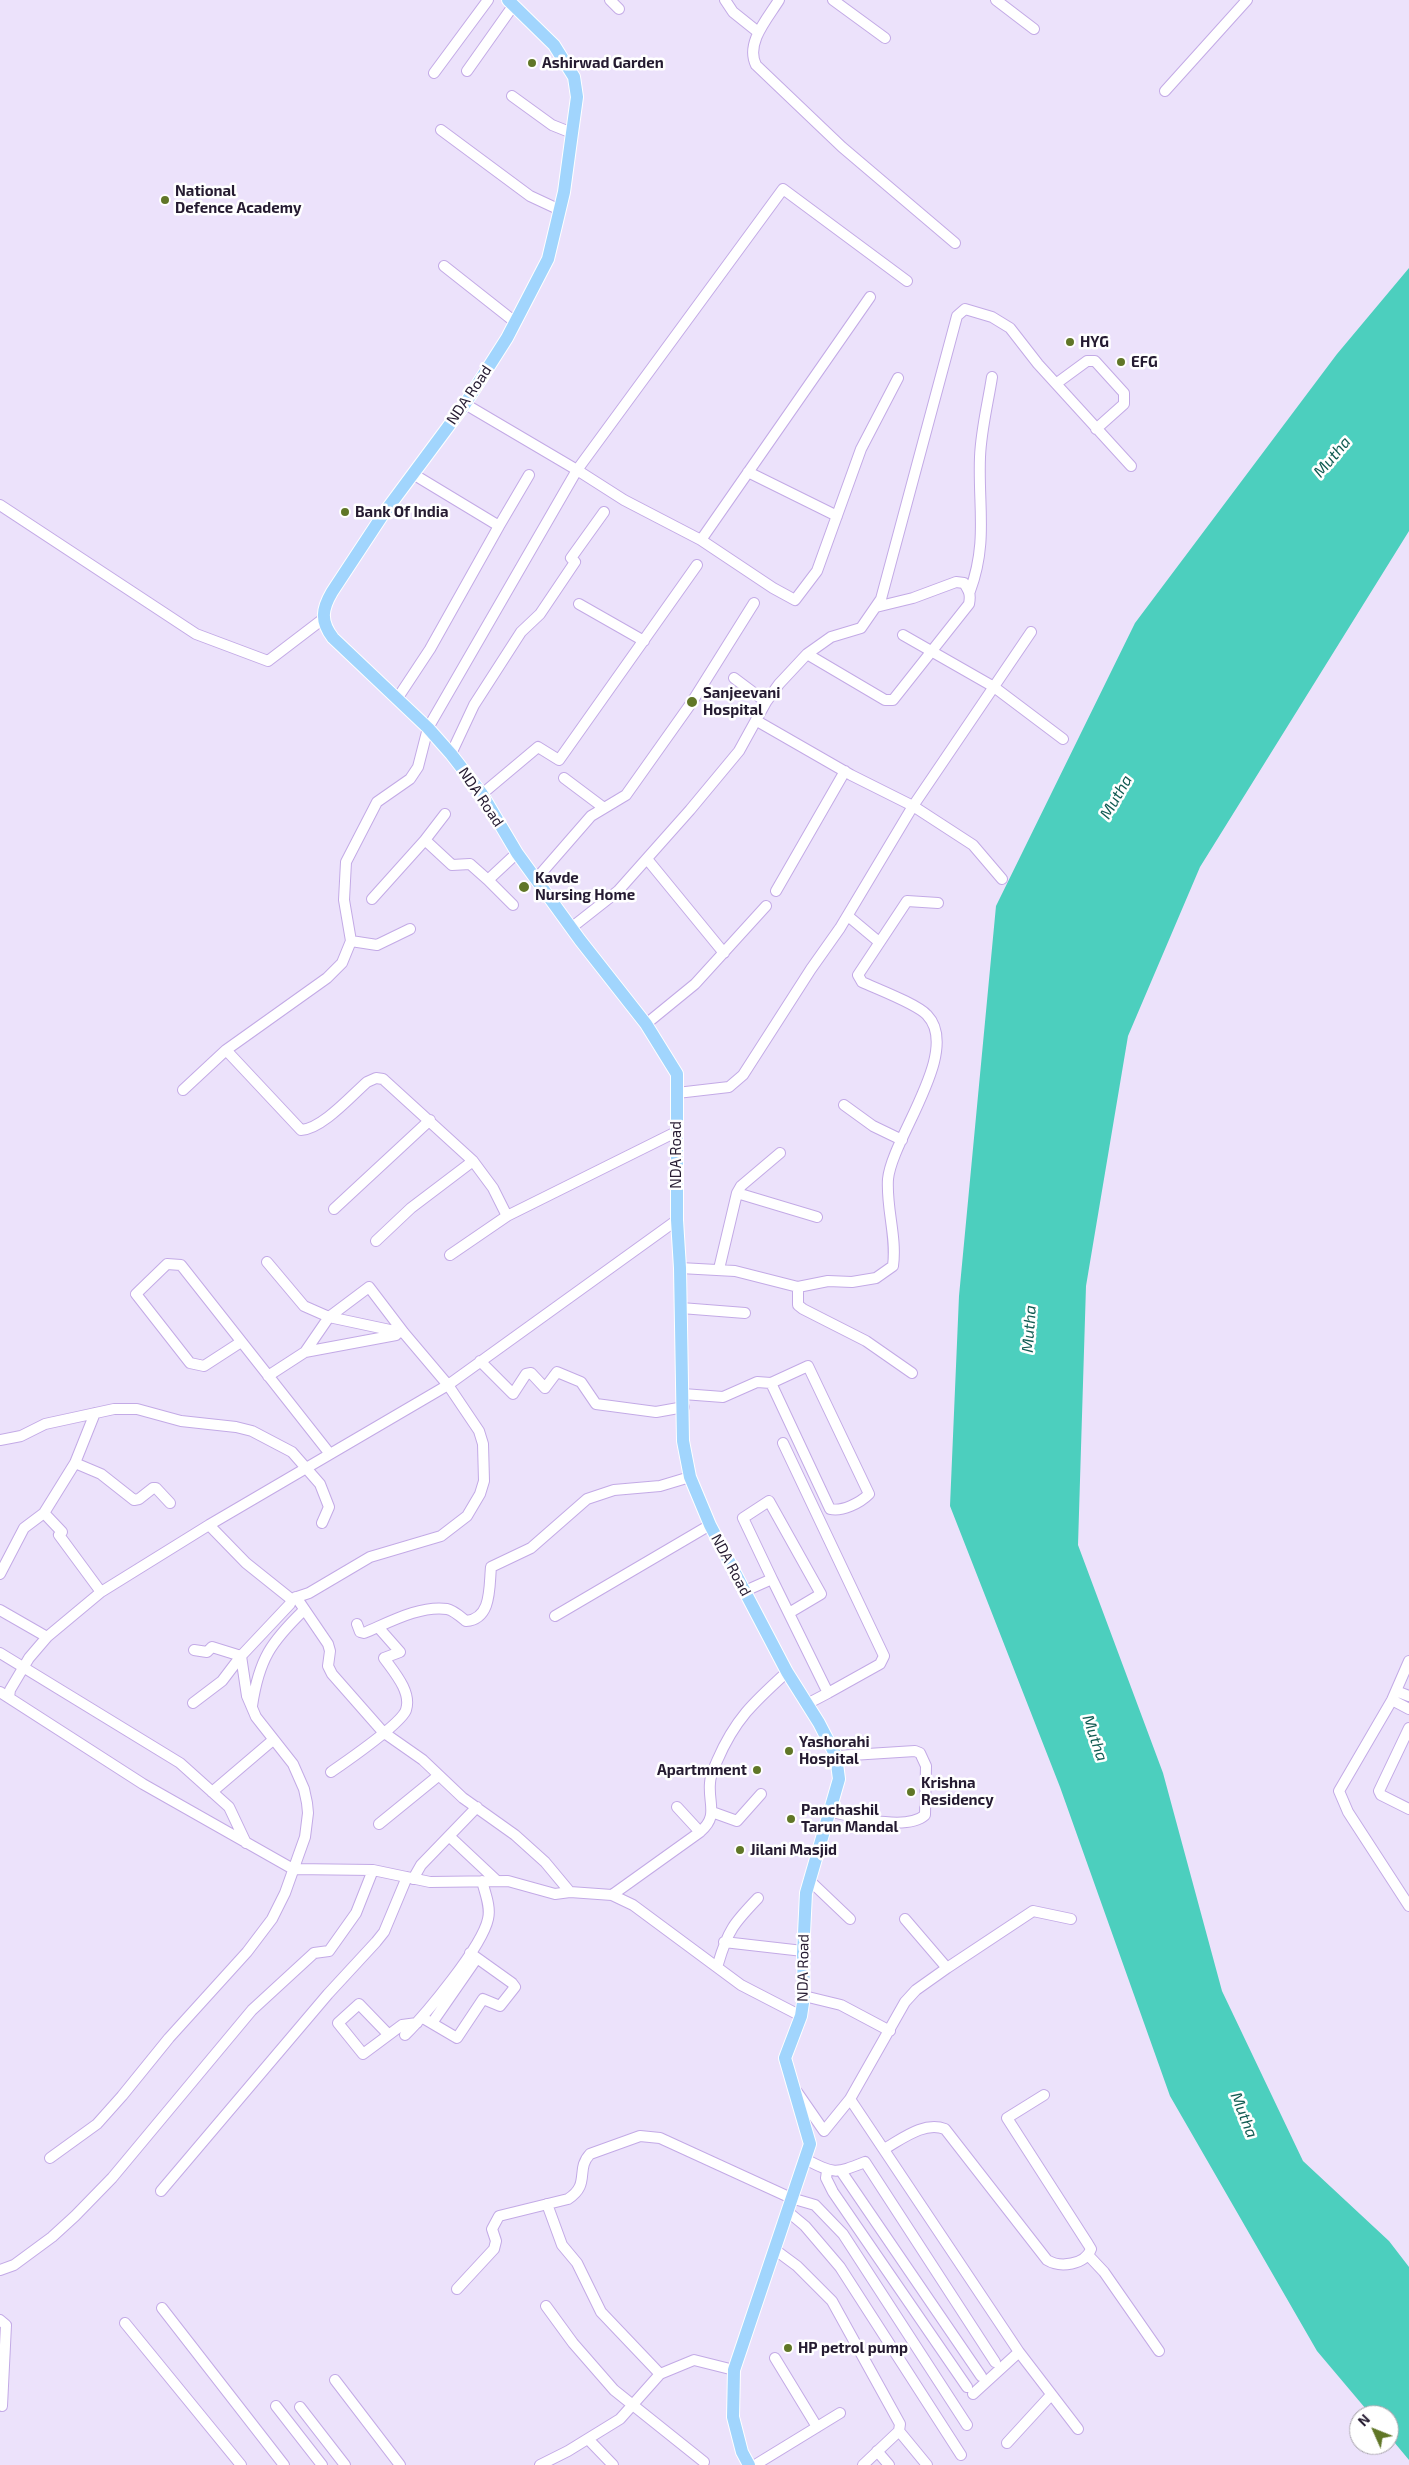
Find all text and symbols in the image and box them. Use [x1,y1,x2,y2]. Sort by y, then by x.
place label: Ashirwad Garden [542,54,664,72]
marker: Ashirwad Garden [526,57,538,69]
place label: National Defence Academy [175,182,301,217]
marker: National Defence Academy [159,194,171,206]
place label: HYG [1080,333,1109,351]
marker: HYG [1064,336,1076,348]
place label: EFG [1131,353,1158,371]
marker: EFG [1115,356,1127,368]
street label: NDA Road [443,362,495,428]
water label: Mutha [1309,433,1355,481]
place label: Bank Of India [355,503,448,521]
marker: Bank Of India [339,506,351,518]
place label: Sanjeevani Hospital [703,684,780,719]
marker: Sanjeevani Hospital [685,695,699,709]
street label: NDA Road [455,764,507,830]
water label: Mutha [1096,772,1136,822]
place label: Kavde Nursing Home [535,869,635,904]
marker: Kavde Nursing Home [517,880,531,894]
street label: NDA Road [667,1121,685,1189]
water label: Mutha [1018,1305,1040,1353]
street label: NDA Road [707,1531,755,1599]
water label: Mutha [1078,1712,1112,1764]
place label: Yashorahi Hospital [799,1733,870,1768]
marker: Yashorahi Hospital [783,1745,795,1757]
place label: Apartmment [657,1761,747,1779]
marker: Apartmment [751,1764,763,1776]
place label: Krishna Residency [921,1774,994,1809]
marker: Krishna Residency [905,1786,917,1798]
place label: Panchashil Tarun Mandal [801,1801,899,1836]
marker: Panchashil Tarun Mandal [785,1813,797,1825]
place label: Jilani Masjid [750,1841,837,1859]
marker: Jilani Masjid [734,1844,746,1856]
street label: NDA Road [793,1934,813,2002]
water label: Mutha [1226,2089,1262,2141]
place label: HP petrol pump [798,2339,908,2357]
marker: HP petrol pump [782,2342,794,2354]
north arrow [1349,2405,1399,2455]
text: N [1354,2410,1373,2429]

